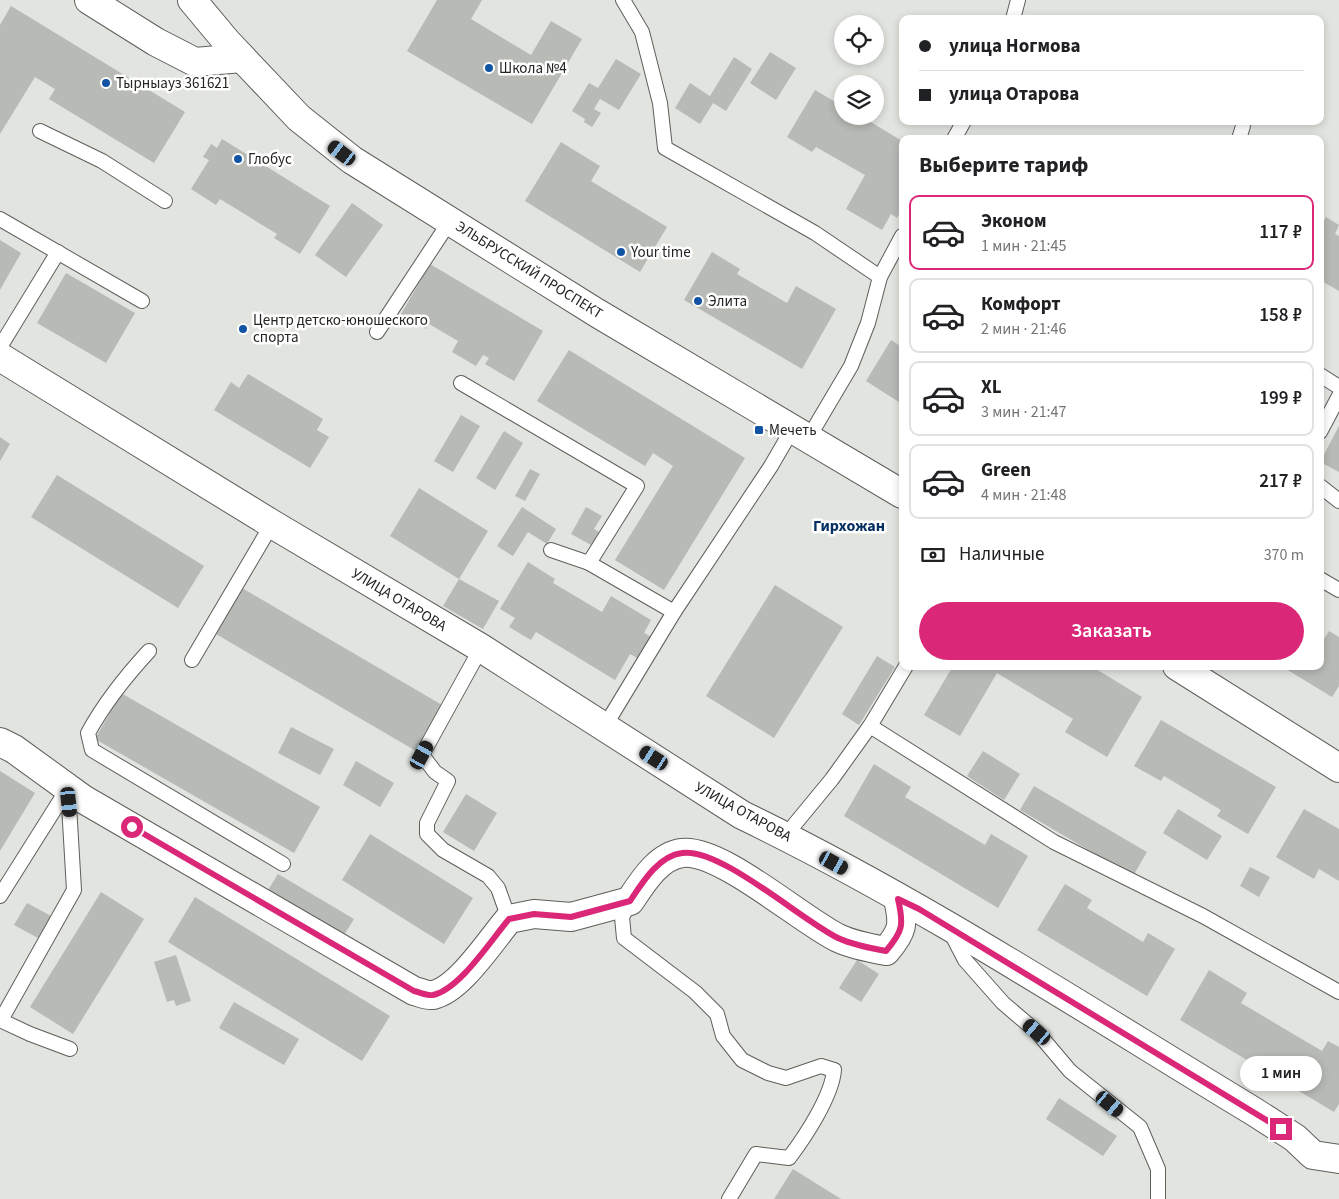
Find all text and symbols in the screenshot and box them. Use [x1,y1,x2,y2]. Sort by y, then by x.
map controls [834,15,884,125]
button: locate [834,15,884,65]
text: улица Ногмова [949,33,1081,60]
place label: Школа №4 [499,58,567,79]
marker: Школа №4 [483,62,495,74]
place label: Тырныауз 361621 [116,73,229,94]
button: layers [834,75,884,125]
marker: Тырныауз 361621 [100,77,112,89]
text: улица Отарова [949,81,1079,108]
car [325,138,358,168]
place label: Глобус [248,149,292,170]
text: Выберите тариф [919,149,1089,181]
marker: Глобус [232,153,244,165]
text: Эконом [981,208,1047,235]
icon: car [921,210,966,255]
street label: ЭЛЬБРУССКИЙ ПРОСПЕКТ [451,216,607,324]
text: 117 ₽ [1259,219,1302,246]
text: 1 мин · 21:45 [981,235,1067,257]
place label: Your time [630,242,691,263]
marker: Your time [615,246,627,258]
place label: Элита [708,291,747,312]
text: Комфорт [981,291,1061,318]
icon: car [921,293,966,338]
marker: Элита [692,295,704,307]
text: 158 ₽ [1259,302,1302,329]
place label: Центр детско-юношеского спорта [253,310,428,348]
text: 2 мин · 21:46 [981,318,1067,340]
marker: Центр детско-юношеского спорта [237,323,249,335]
text: XL [981,374,1002,401]
icon: car [921,376,966,421]
text: 199 ₽ [1259,385,1302,412]
text: 3 мин · 21:47 [981,401,1067,423]
place label: Мечеть [769,420,817,441]
marker: Мечеть [753,424,765,436]
text: Green [981,457,1031,484]
icon: car [921,459,966,504]
text: 217 ₽ [1259,468,1302,495]
text: 4 мин · 21:48 [981,484,1067,506]
district label: Гирхожан [813,515,885,537]
icon: cash [919,541,947,569]
text: Наличные [959,541,1044,568]
text: 370 m [1264,544,1304,566]
street label: УЛИЦА ОТАРОВА [348,563,451,637]
button: Заказать [919,602,1304,660]
car [408,738,435,772]
car [637,744,670,772]
street label: УЛИЦА ОТАРОВА [691,777,796,848]
car [59,786,78,818]
route start [121,816,143,838]
car [817,849,850,877]
car [1020,1017,1053,1047]
callout: 1 мин [1240,1056,1322,1092]
text: 1 мин [1261,1062,1301,1084]
car [1093,1089,1126,1119]
route end [1270,1118,1292,1140]

